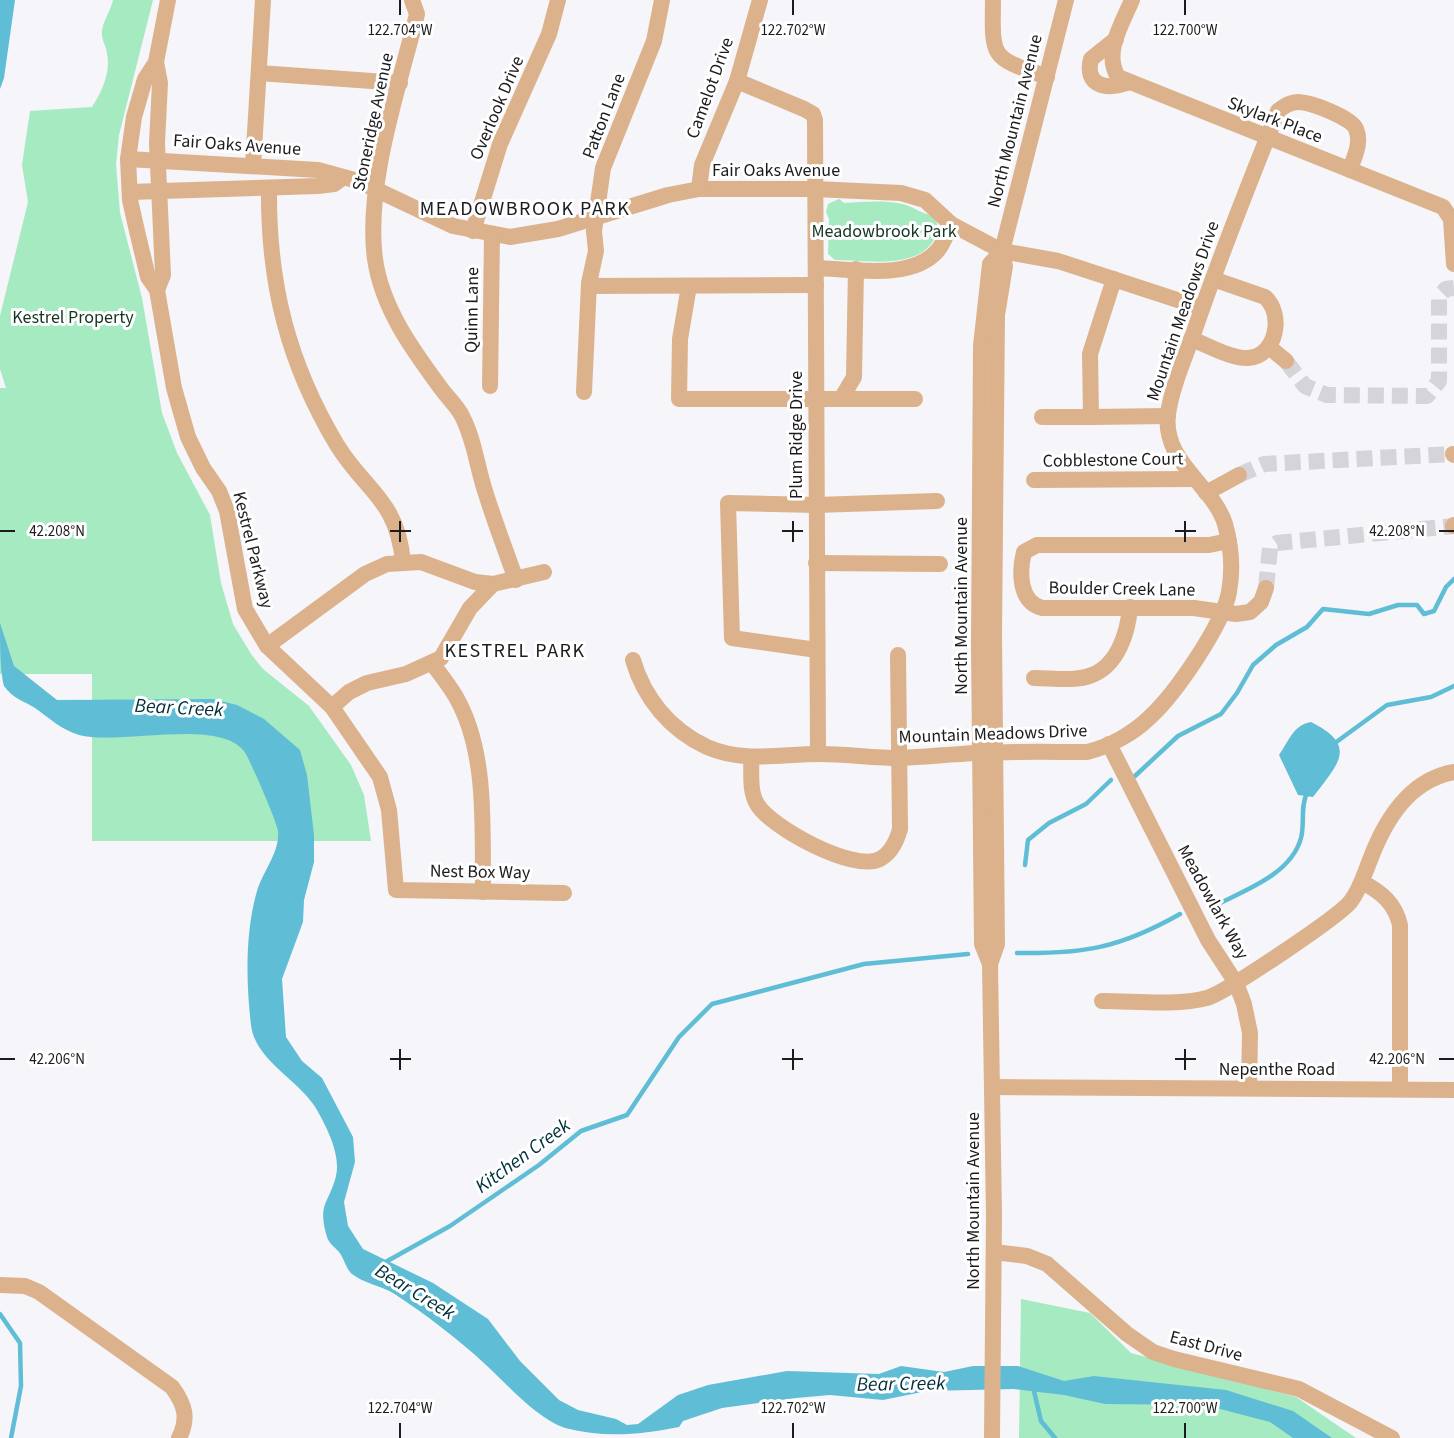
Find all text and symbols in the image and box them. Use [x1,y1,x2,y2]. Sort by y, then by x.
text: 122.704°W [367,20,433,41]
text: 122.702°W [760,20,826,41]
text: 122.700°W [1152,20,1218,41]
street label: North Mountain Avenue [981,32,1049,210]
street label: Camelot Drive [680,34,740,142]
street label: Stoneridge Avenue [346,50,400,194]
street label: Overlook Drive [464,52,530,164]
street label: Patton Lane [576,70,632,162]
street label: Skylark Place [1224,90,1326,150]
street label: Fair Oaks Avenue [172,128,302,162]
street label: Fair Oaks Avenue [712,158,840,183]
district label: MEADOWBROOK PARK [420,195,630,223]
street label: Mountain Meadows Drive [1140,218,1226,404]
park label: Meadowbrook Park [811,219,957,244]
street label: Quinn Lane [459,267,485,353]
park label: Kestrel Property [12,305,134,330]
street label: Plum Ridge Drive [784,371,809,499]
street label: Cobblestone Court [1042,446,1184,474]
street label: Kestrel Parkway [226,489,280,612]
street label: North Mountain Avenue [949,517,974,695]
text: 42.208°N [29,521,85,542]
text: 42.208°N [1369,521,1425,542]
street label: Boulder Creek Lane [1048,575,1196,603]
district label: KESTREL PARK [445,637,585,665]
water label: Bear Creek [134,692,225,724]
street label: Mountain Meadows Drive [898,718,1088,750]
street label: Meadowlark Way [1171,840,1255,964]
street label: Nest Box Way [430,859,531,885]
text: 42.206°N [29,1049,85,1070]
text: 42.206°N [1369,1049,1425,1070]
street label: Nepenthe Road [1219,1057,1335,1082]
water label: Kitchen Creek [470,1112,577,1200]
street label: North Mountain Avenue [961,1112,986,1290]
water label: Bear Creek [370,1257,461,1327]
street label: East Drive [1167,1324,1245,1368]
water label: Bear Creek [856,1369,946,1399]
text: 122.704°W [367,1398,433,1419]
text: 122.702°W [760,1398,826,1419]
text: 122.700°W [1152,1398,1218,1419]

